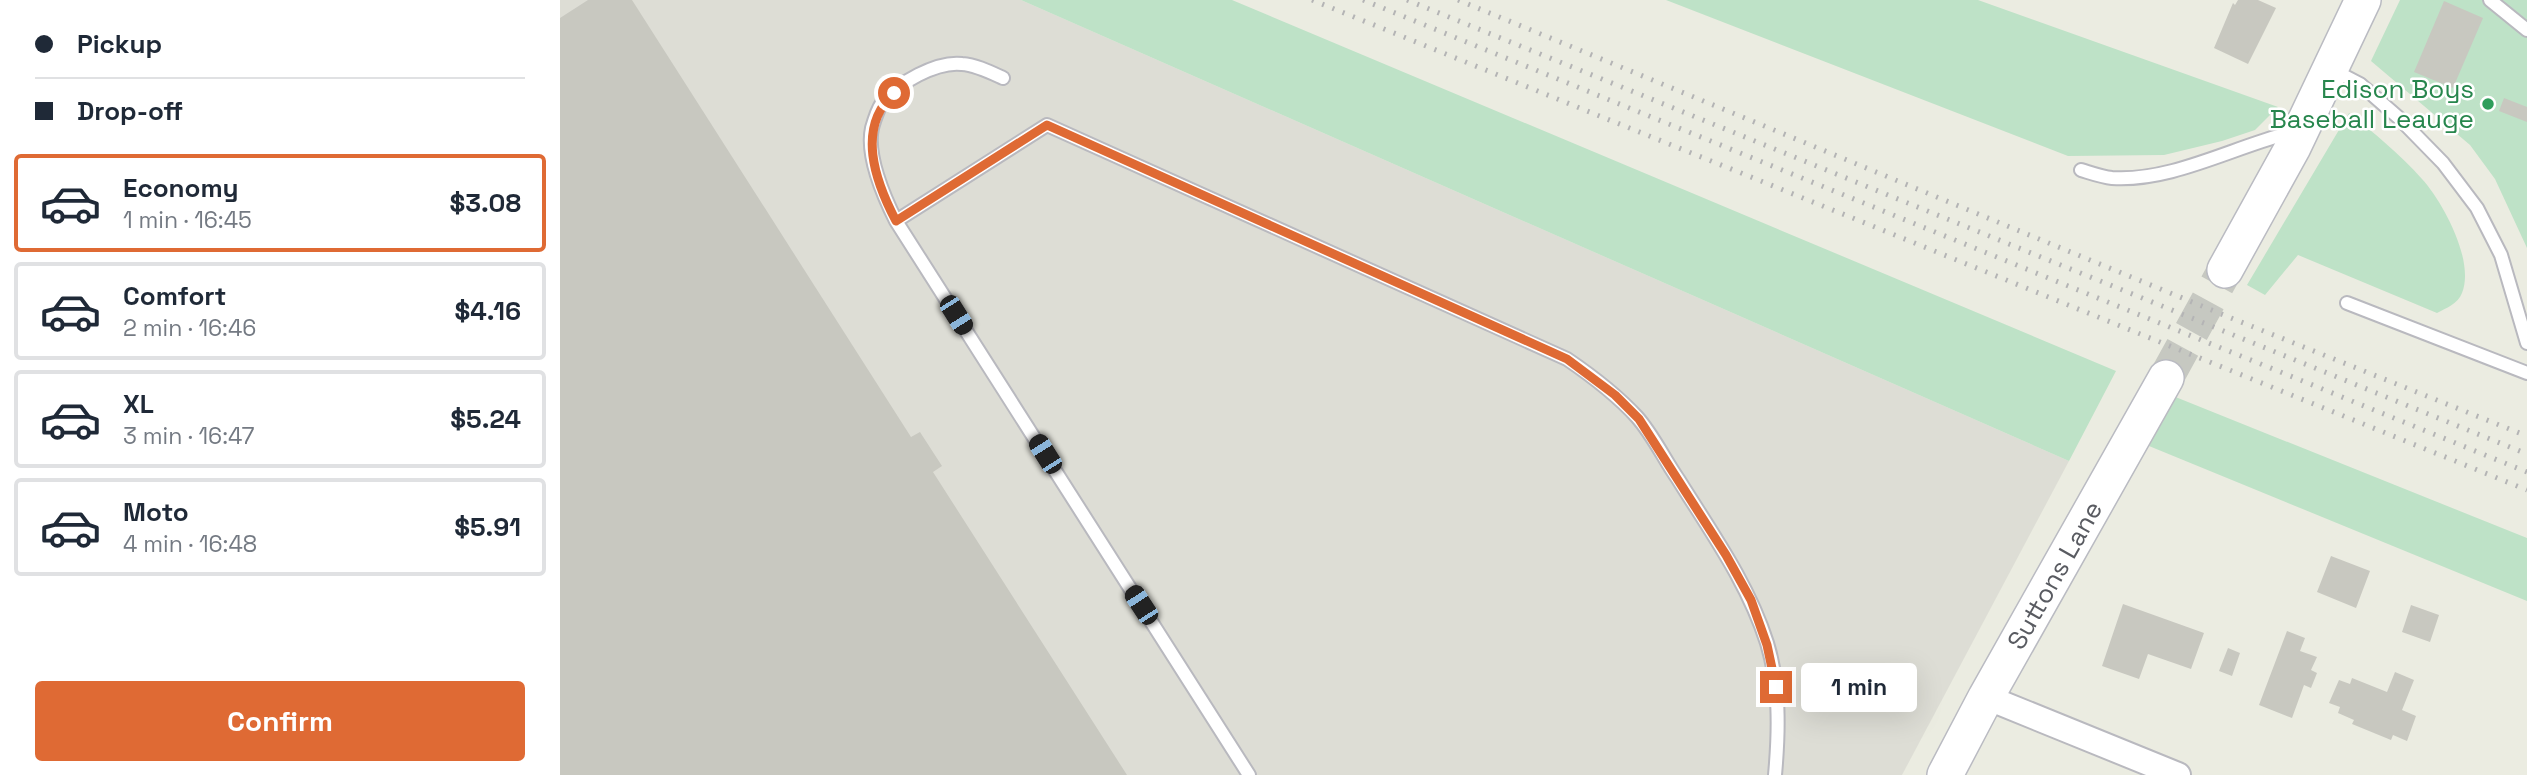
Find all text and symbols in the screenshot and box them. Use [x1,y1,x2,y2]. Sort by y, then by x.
text: Pickup [77,27,162,61]
place label: Edison Boys Baseball Leauge [2270,72,2474,136]
route start [878,77,910,109]
text: Drop-off [77,94,183,128]
marker: Edison Boys Baseball Leauge [2480,96,2496,112]
text: Economy [123,171,239,205]
icon: car [39,172,102,235]
text: $3.08 [450,186,521,220]
text: 1 min · 16:45 [123,205,252,235]
text: Comfort [123,279,226,313]
icon: car [39,280,102,343]
car [936,292,977,338]
text: $4.16 [454,294,521,328]
text: 2 min · 16:46 [123,313,256,343]
text: XL [123,387,154,421]
icon: car [39,388,102,451]
text: $5.24 [450,402,521,436]
text: 3 min · 16:47 [123,421,255,451]
car [1025,431,1066,477]
text: Moto [123,495,189,529]
street label: Suttons Lane [1999,495,2110,655]
icon: car [39,496,102,559]
text: $5.91 [454,510,521,544]
text: 4 min · 16:48 [123,529,257,559]
car [1121,582,1162,628]
callout: 1 min [1800,662,1916,712]
route end [1760,671,1792,703]
text: 1 min [1831,672,1887,702]
button: Confirm [35,681,525,761]

